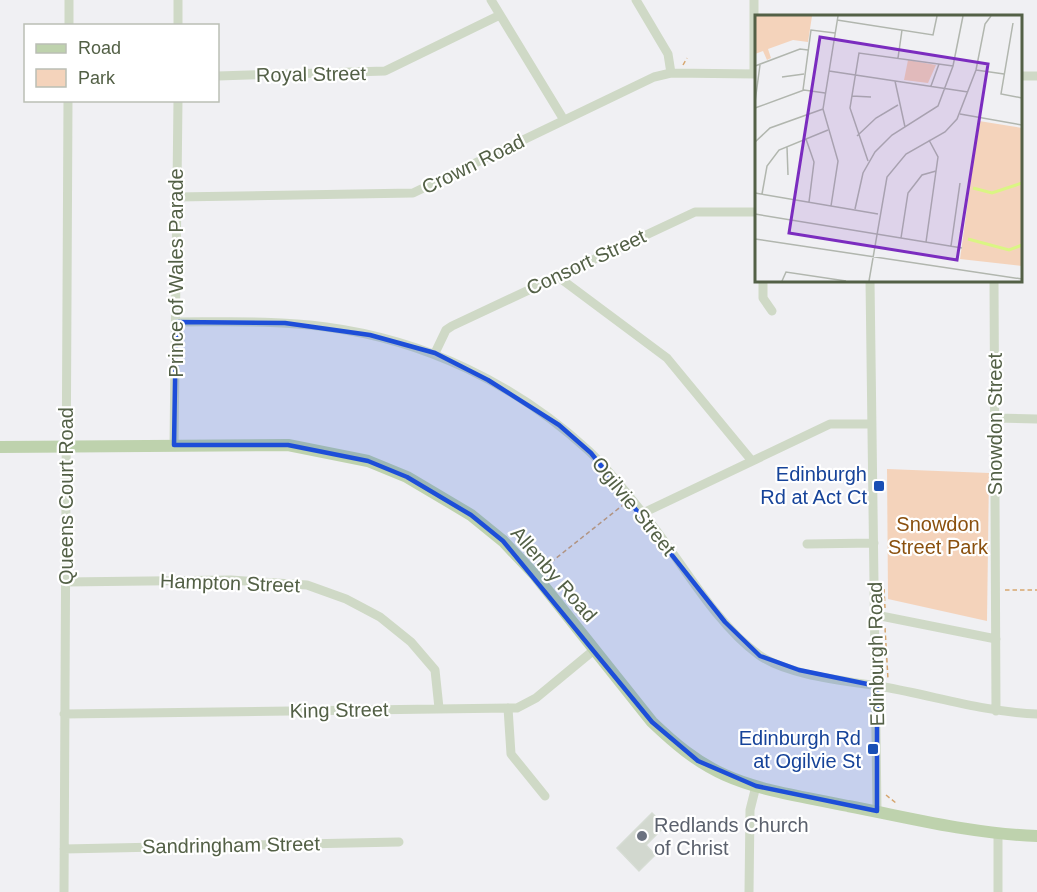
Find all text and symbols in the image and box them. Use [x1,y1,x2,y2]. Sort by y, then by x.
inset map [755,15,1022,282]
legend [24,24,219,102]
text: Road [78,38,121,58]
street label: Royal Street [256,62,367,86]
text: Park [78,68,116,88]
street label: Crown Road [418,130,528,198]
street label: Prince of Wales Parade [165,168,187,378]
street label: Consort Street [523,225,649,299]
street label: Snowdon Street [984,352,1006,495]
street label: Queens Court Road [55,407,77,585]
street label: Ogilvie Street [588,452,681,560]
place label: Edinburgh Rd at Act Ct [760,463,867,508]
marker: Edinburgh Rd at Act Ct [872,479,886,493]
park label: Snowdon Street Park [888,513,989,558]
street label: Allenby Road [507,522,601,626]
street label: Hampton Street [160,570,301,596]
street label: Edinburgh Road [864,582,888,726]
street label: King Street [289,698,389,722]
place label: Edinburgh Rd at Ogilvie St [739,727,861,772]
marker: Edinburgh Rd at Ogilvie St [866,742,880,756]
place label: Redlands Church of Christ [654,814,809,859]
marker: Redlands Church of Christ [635,829,649,843]
street label: Sandringham Street [142,832,321,858]

